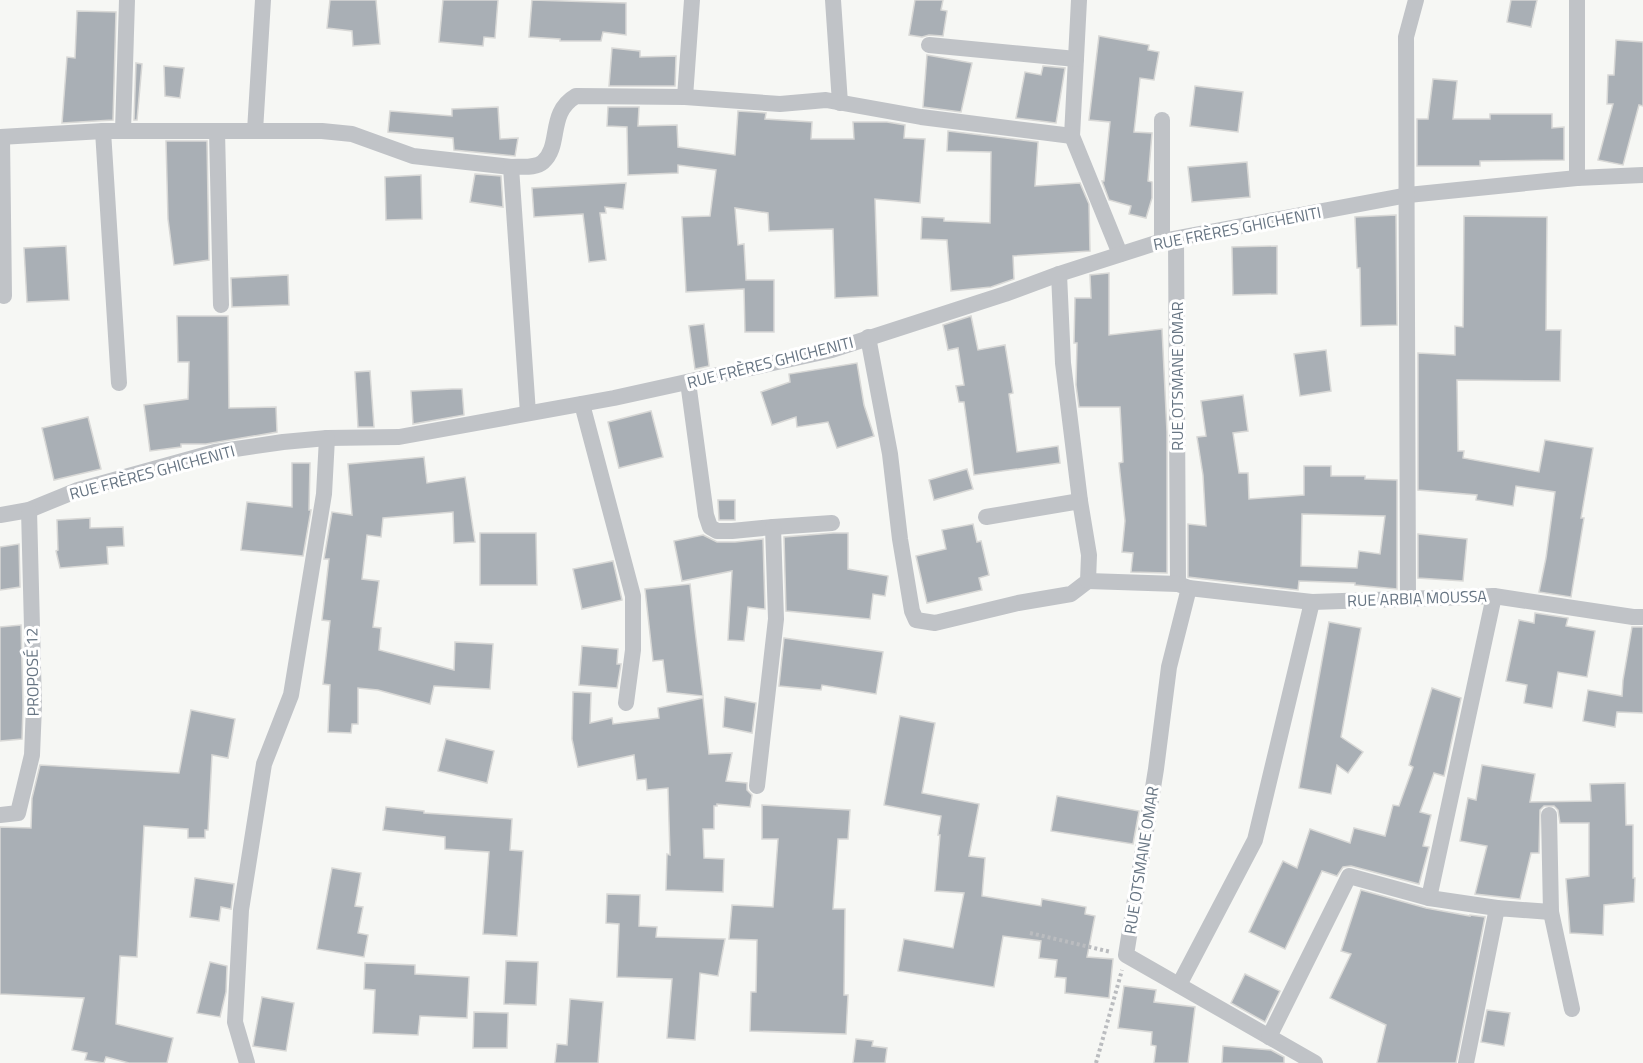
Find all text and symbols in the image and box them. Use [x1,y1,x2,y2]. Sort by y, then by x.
street label: RUE FRÈRES GHICHENITI [1151,200,1323,256]
street label: RUE OTSMANE OMAR [1165,301,1189,451]
street label: RUE FRÈRES GHICHENITI [684,330,856,394]
street label: RUE FRÈRES GHICHENITI [67,438,237,506]
street label: RUE ARBIA MOUSSA [1347,584,1488,612]
street label: PROPOSÉ 12 [19,627,45,717]
street label: RUE OTSMANE OMAR [1117,784,1165,936]

